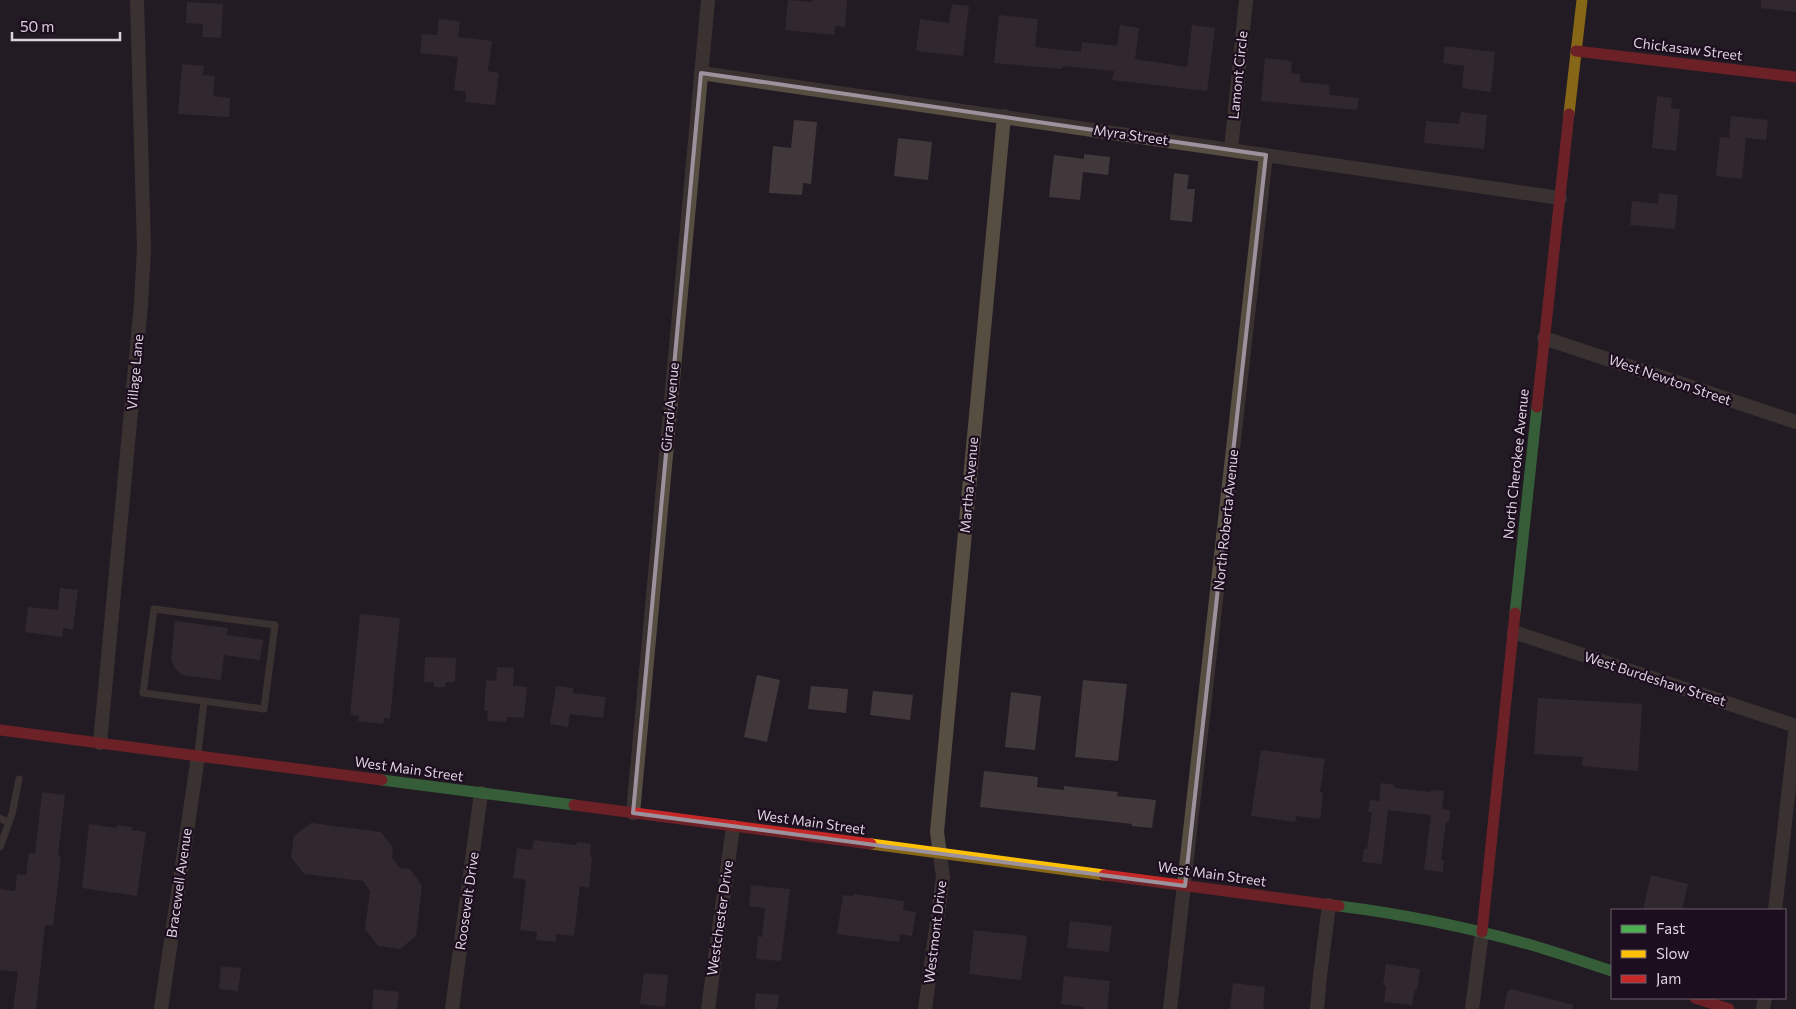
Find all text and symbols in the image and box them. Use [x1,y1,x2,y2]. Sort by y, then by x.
scale bar [12,10,120,42]
text: 50 m [20,17,54,35]
street label: Lamont Circle [1224,30,1251,120]
street label: Chickasaw Street [1632,33,1744,64]
street label: Myra Street [1093,121,1170,148]
street label: Village Lane [123,333,146,411]
street label: West Newton Street [1607,351,1734,409]
street label: Girard Avenue [657,362,682,452]
street label: North Cherokee Avenue [1499,388,1532,540]
street label: Martha Avenue [956,436,981,534]
street label: North Roberta Avenue [1210,448,1241,591]
street label: West Burdeshaw Street [1582,648,1728,710]
street label: West Main Street [353,752,465,785]
street label: West Main Street [755,805,867,838]
street label: Bracewell Avenue [162,827,195,939]
street label: Roosevelt Drive [451,851,482,951]
street label: West Main Street [1156,857,1268,890]
street label: Westchester Drive [703,859,736,977]
street label: Westmont Drive [920,879,949,984]
legend [1611,909,1786,999]
text: Fast [1656,919,1685,937]
text: Slow [1656,944,1689,962]
text: Jam [1656,969,1681,987]

